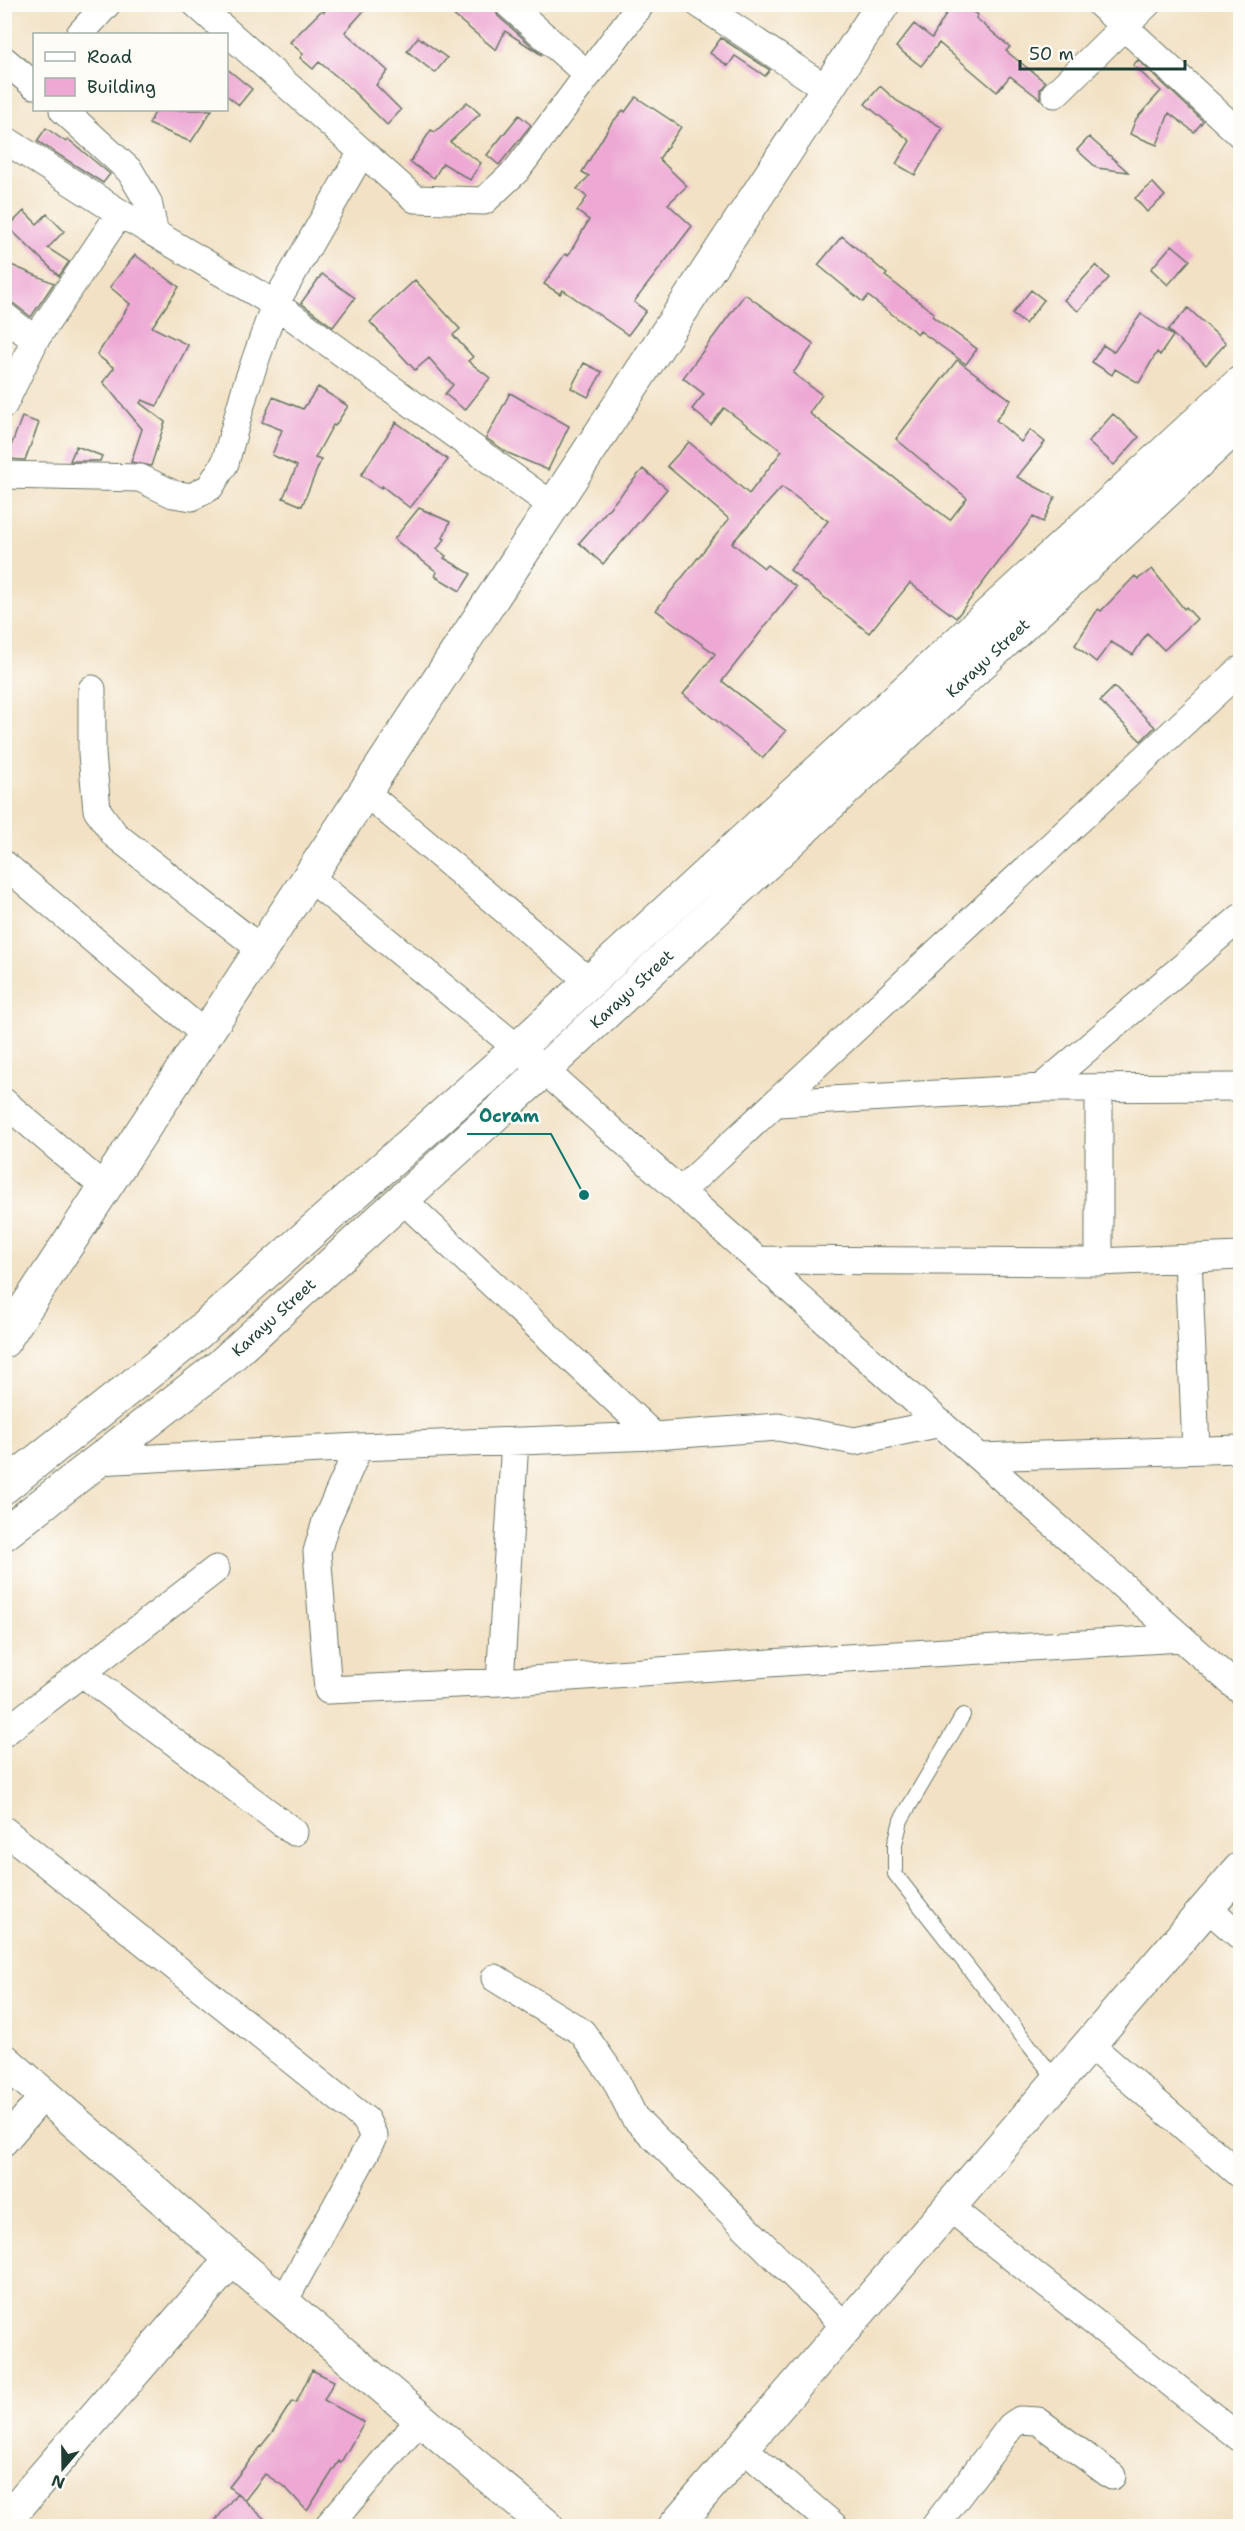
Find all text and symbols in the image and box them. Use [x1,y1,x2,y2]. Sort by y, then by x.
legend [33,33,228,111]
scale bar [1020,33,1185,71]
text: 50 m [1029,42,1074,66]
text: Road [87,45,132,69]
text: Building [87,75,156,99]
street label: Karayu Street [941,614,1034,702]
street label: Karayu Street [585,945,678,1033]
callout: Ocram [467,1098,551,1134]
text: Ocram [479,1104,540,1128]
street label: Karayu Street [227,1273,320,1361]
north arrow [33,2438,93,2498]
text: N [48,2470,68,2494]

